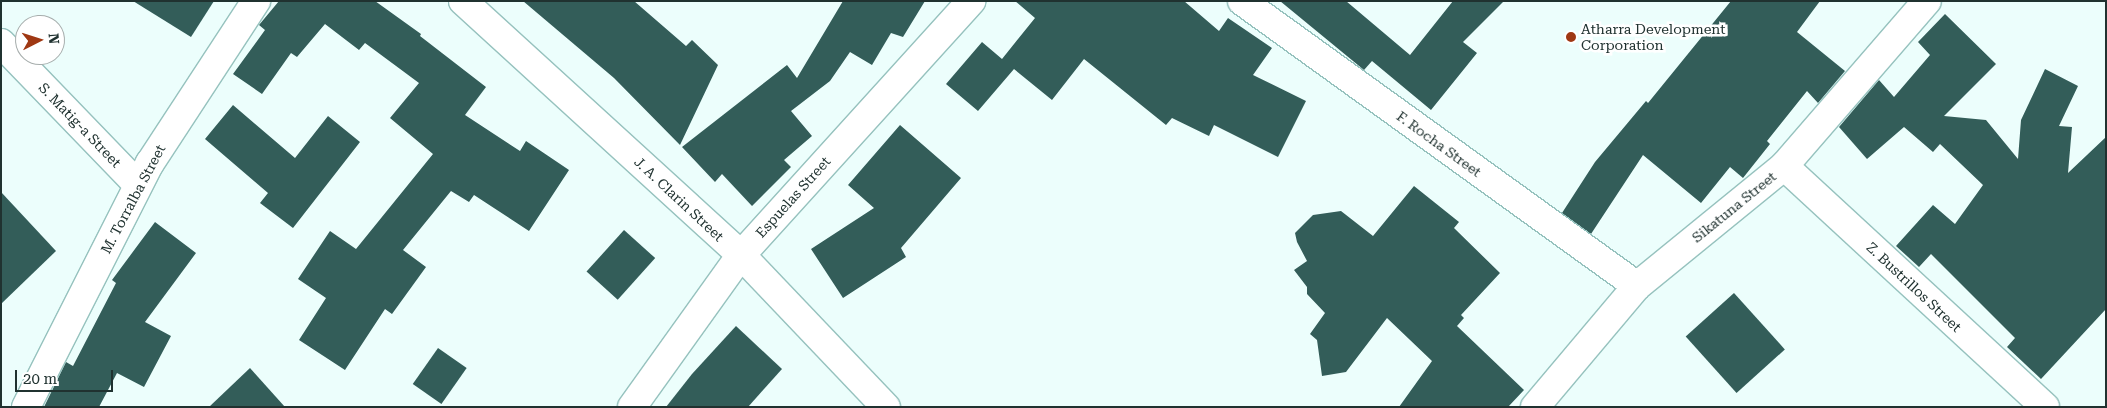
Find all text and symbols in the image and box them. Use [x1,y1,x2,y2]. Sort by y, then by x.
north arrow [15,15,65,65]
place label: Atharra Development Corporation [1581,21,1726,54]
marker: Atharra Development Corporation [1565,31,1577,43]
text: N [46,33,62,45]
street label: S. Matig-a Street [35,79,125,171]
street label: F. Rocha Street [1393,108,1485,180]
street label: M. Torralba Street [97,142,169,256]
street label: J. A. Clarin Street [631,153,727,245]
street label: Espuelas Street [752,153,834,241]
street label: Sikatuna Street [1689,168,1779,246]
street label: Z. Bustrillos Street [1863,239,1965,335]
scale bar [18,360,115,392]
text: 20 m [23,370,57,388]

